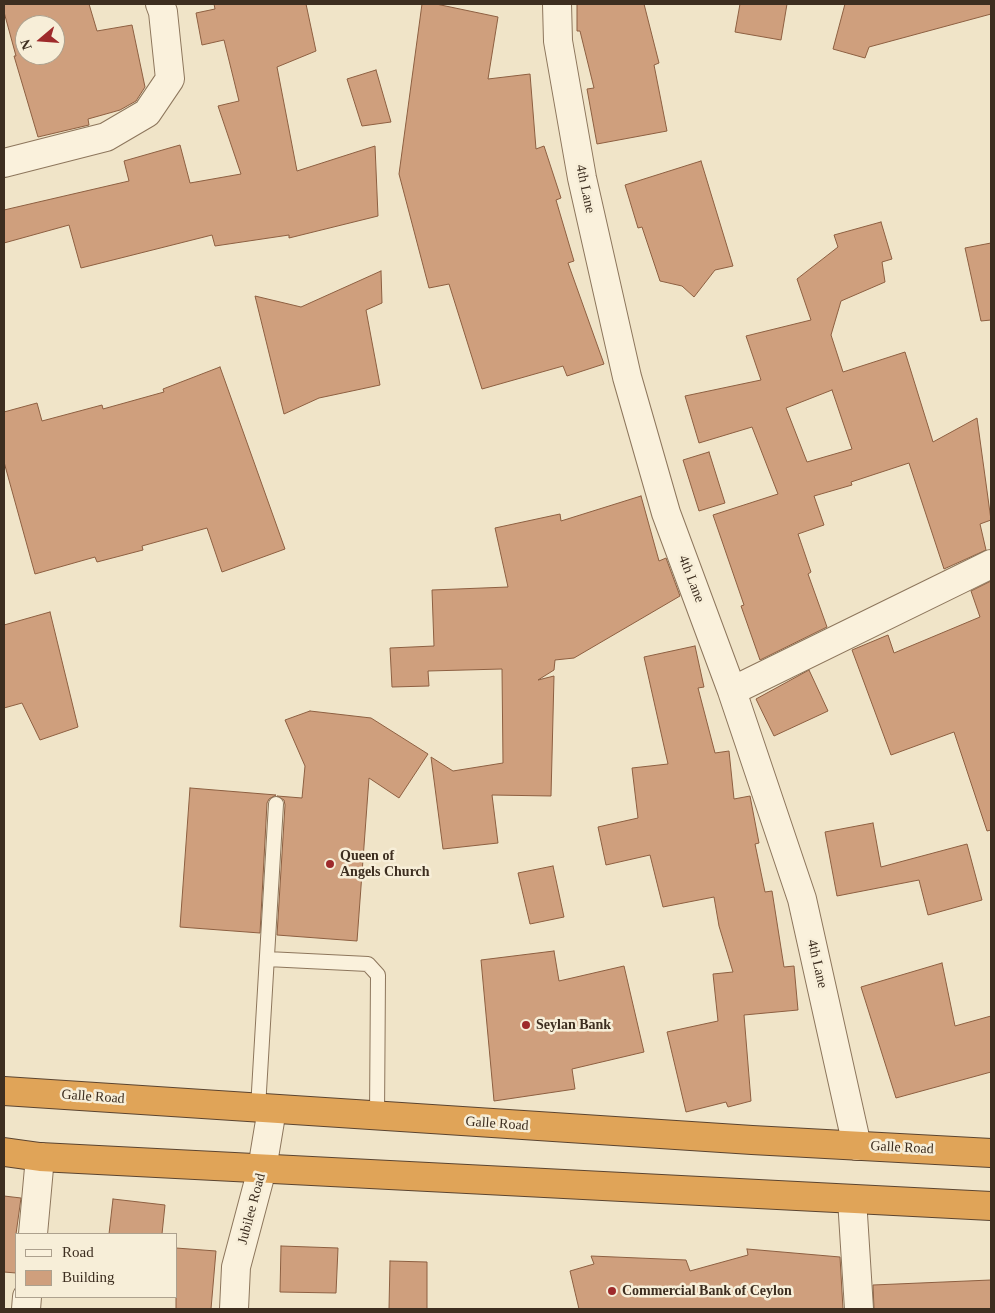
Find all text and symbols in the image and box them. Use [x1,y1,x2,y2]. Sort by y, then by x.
north arrow [15,15,65,65]
text: N [18,37,35,52]
street label: 4th Lane [572,163,598,215]
street label: 4th Lane [674,553,708,605]
place label: Queen of Angels Church [340,848,430,880]
marker: Queen of Angels Church [324,858,336,870]
street label: 4th Lane [803,938,831,990]
place label: Seylan Bank [536,1017,611,1033]
marker: Seylan Bank [520,1019,532,1031]
street label: Galle Road [61,1086,125,1108]
street label: Galle Road [465,1113,529,1135]
street label: Galle Road [870,1138,934,1158]
street label: Jubilee Road [234,1172,270,1246]
legend [15,1233,178,1298]
text: Road [62,1244,94,1260]
text: Building [62,1269,115,1285]
place label: Commercial Bank of Ceylon [622,1283,792,1299]
marker: Commercial Bank of Ceylon [606,1285,618,1297]

